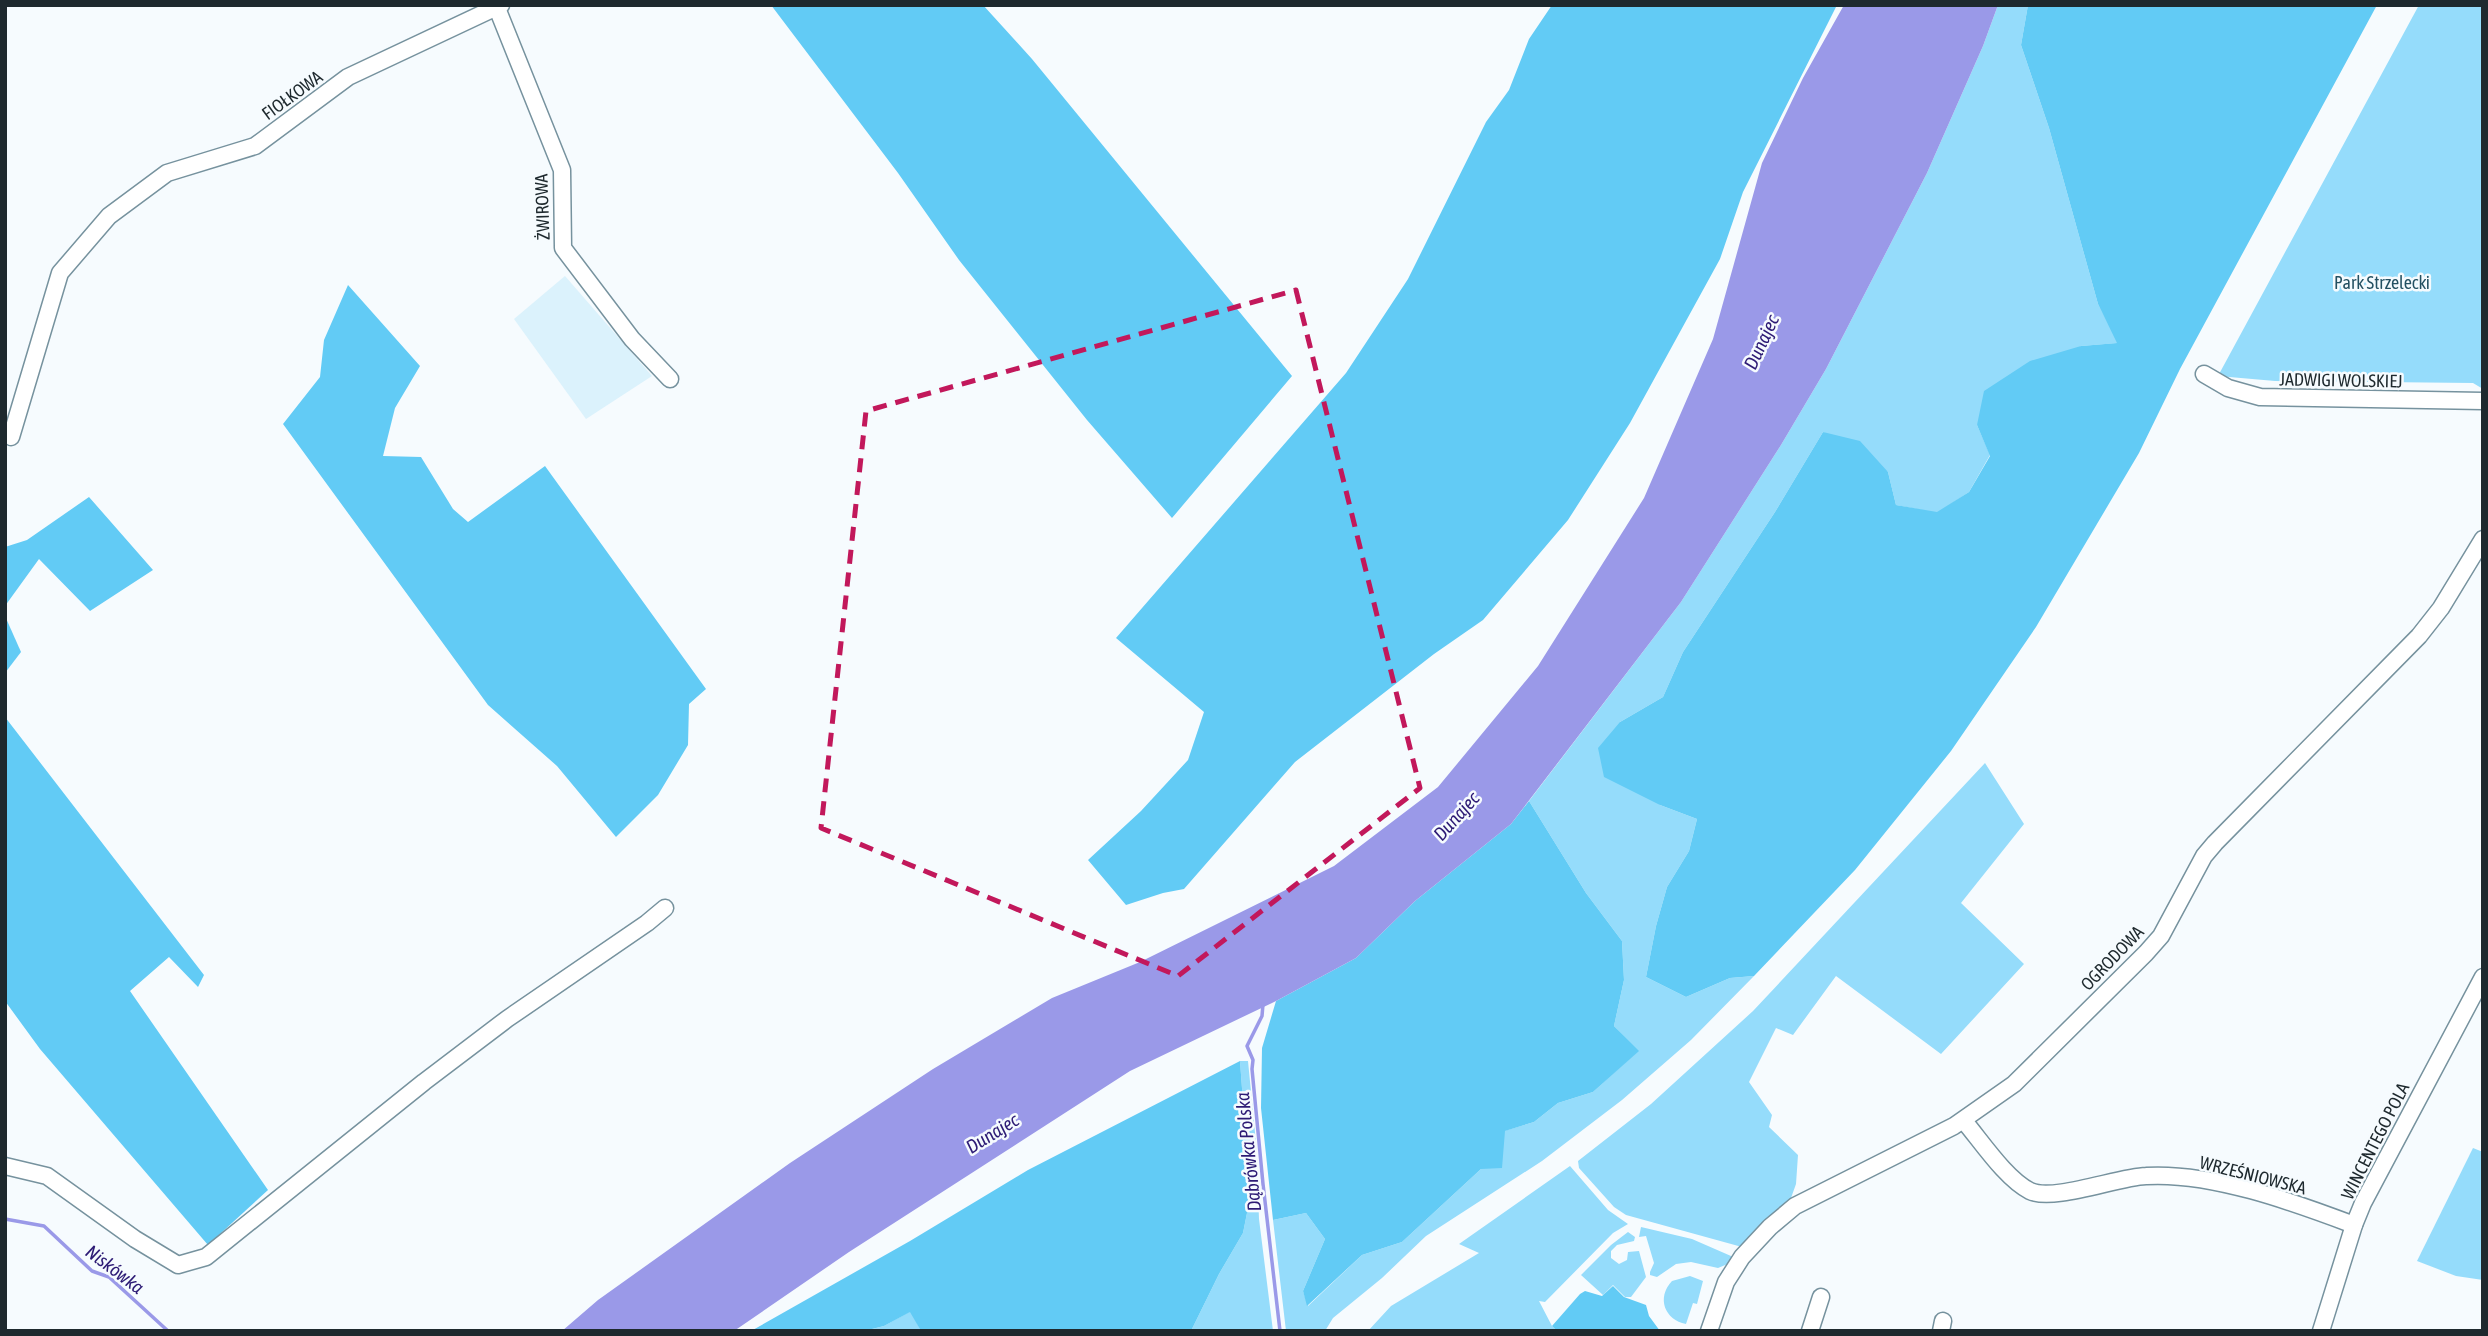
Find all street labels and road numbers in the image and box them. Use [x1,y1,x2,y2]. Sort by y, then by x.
street label: FIOŁKOWA [258,66,326,124]
street label: ŻWIROWA [530,173,554,241]
street label: JADWIGI WOLSKIEJ [2279,368,2403,392]
street label: OGRODOWA [2076,921,2148,995]
street label: WINCENTEGO POLA [2337,1079,2413,1203]
street label: WRZEŚNIOWSKA [2197,1152,2309,1198]

